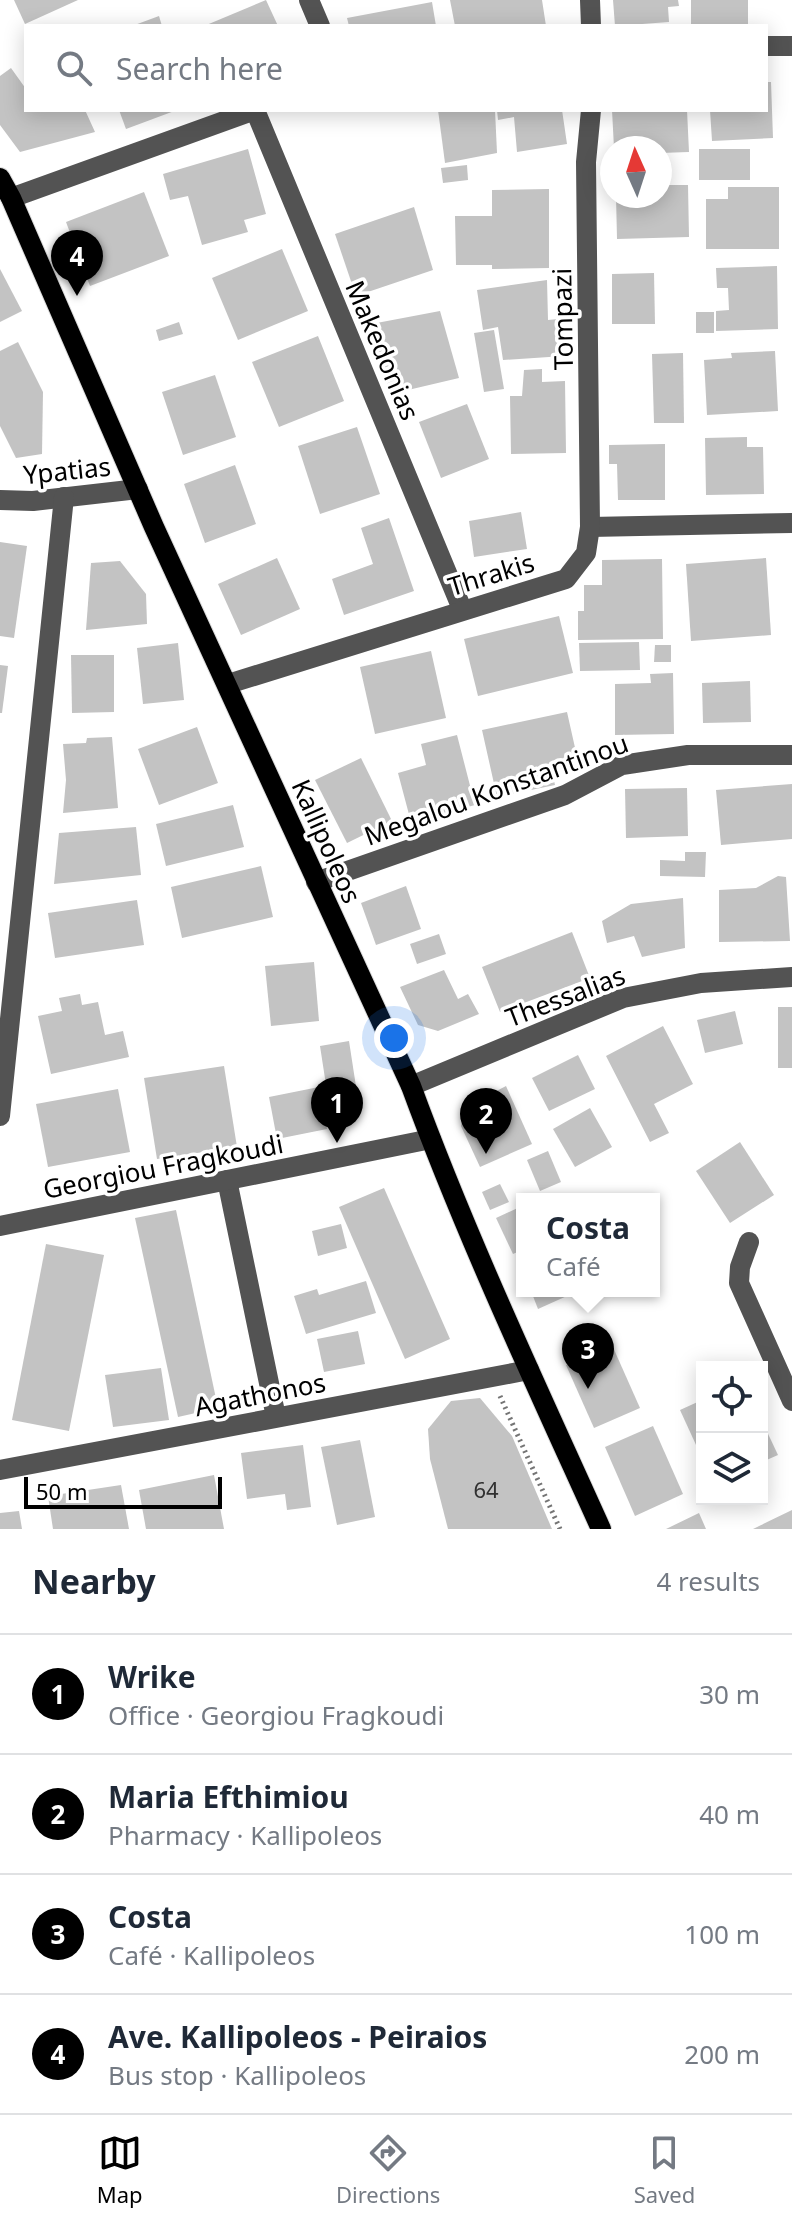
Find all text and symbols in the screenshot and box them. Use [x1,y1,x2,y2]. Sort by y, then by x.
search box [24,24,768,112]
icon: search [52,46,96,90]
text: Search here [116,48,283,89]
north arrow [600,136,672,208]
pin: 4 [51,230,103,296]
street label: Tompazi [543,268,581,370]
street label: Makedonias [337,275,429,425]
street label: Ypatias [22,448,112,492]
street label: Thrakis [443,544,539,604]
street label: Megalou Konstantinou [359,724,633,854]
street label: Kallipoleos [284,773,370,909]
street label: Thessalias [500,957,630,1035]
your location [374,1018,414,1058]
pin: 1 [311,1077,363,1143]
pin: 2 [460,1088,512,1154]
street label: Georgiou Fragkoudi [40,1125,286,1207]
popup [516,1193,660,1297]
text: Costa [546,1207,630,1248]
text: Café [546,1248,601,1284]
pin: 3 [562,1323,614,1389]
map controls [696,1361,768,1505]
button: locate [696,1361,768,1433]
street label: Agathonos [191,1364,329,1424]
button: layers [696,1433,768,1505]
scale bar [24,1473,222,1509]
house number: 64 [473,1474,499,1504]
text: 50 m [36,1476,87,1506]
text: Nearby [32,1558,156,1604]
text: 4 results [656,1563,760,1599]
text: Wrike [108,1656,196,1697]
text: 1 [51,1676,65,1712]
text: 30 m [699,1676,760,1712]
text: Office · Georgiou Fragkoudi [108,1697,444,1733]
text: Maria Efthimiou [108,1776,349,1817]
text: 2 [51,1796,65,1832]
text: 40 m [699,1796,760,1832]
text: Pharmacy · Kallipoleos [108,1817,382,1853]
text: Costa [108,1896,192,1937]
text: 3 [51,1916,65,1952]
text: 100 m [684,1916,760,1952]
text: Café · Kallipoleos [108,1937,315,1973]
text: Ave. Kallipoleos - Peiraios [108,2016,487,2057]
text: 4 [51,2036,65,2072]
text: 200 m [684,2036,760,2072]
text: Bus stop · Kallipoleos [108,2057,366,2093]
tab: Map [97,2131,143,2209]
tab: Directions [336,2131,440,2209]
tab: Saved [634,2131,695,2209]

